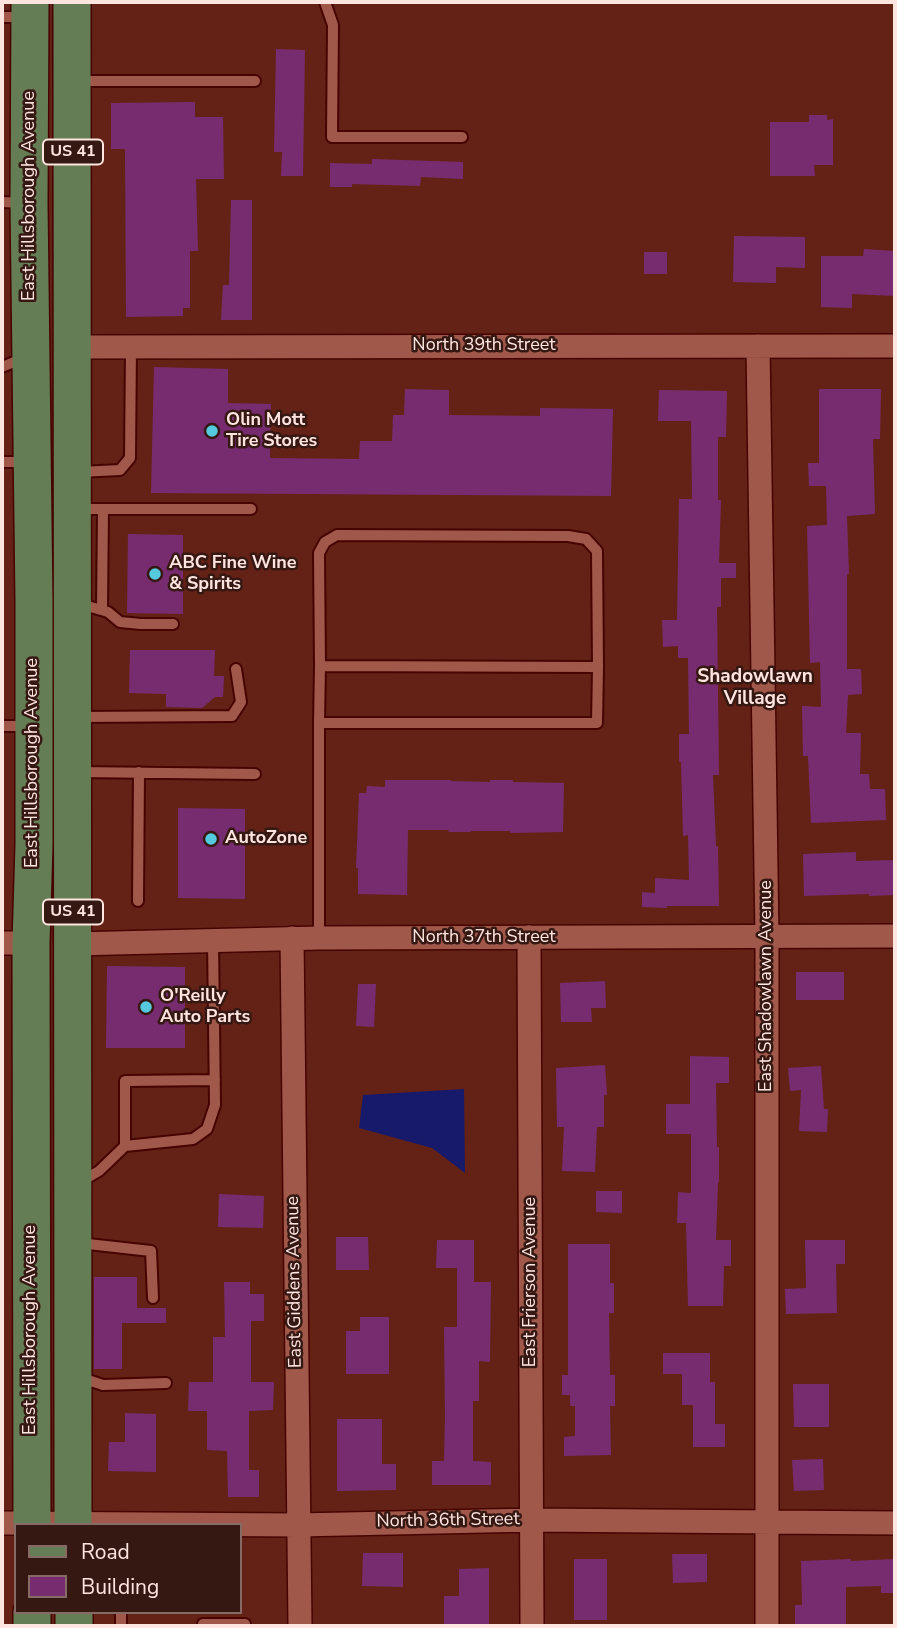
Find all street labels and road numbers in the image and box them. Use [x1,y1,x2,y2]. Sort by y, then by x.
street label: East Hillsborough Avenue [19,91,41,301]
road number: US 41 [43,140,103,164]
street label: North 39th Street [412,335,556,357]
street label: East Hillsborough Avenue [22,658,44,868]
street label: East Shadowlawn Avenue [756,880,778,1092]
road number: US 41 [43,900,103,924]
street label: North 37th Street [412,927,556,949]
street label: East Giddens Avenue [283,1196,307,1368]
street label: East Frierson Avenue [520,1197,542,1367]
street label: East Hillsborough Avenue [20,1225,42,1435]
street label: North 36th Street [376,1509,520,1533]

